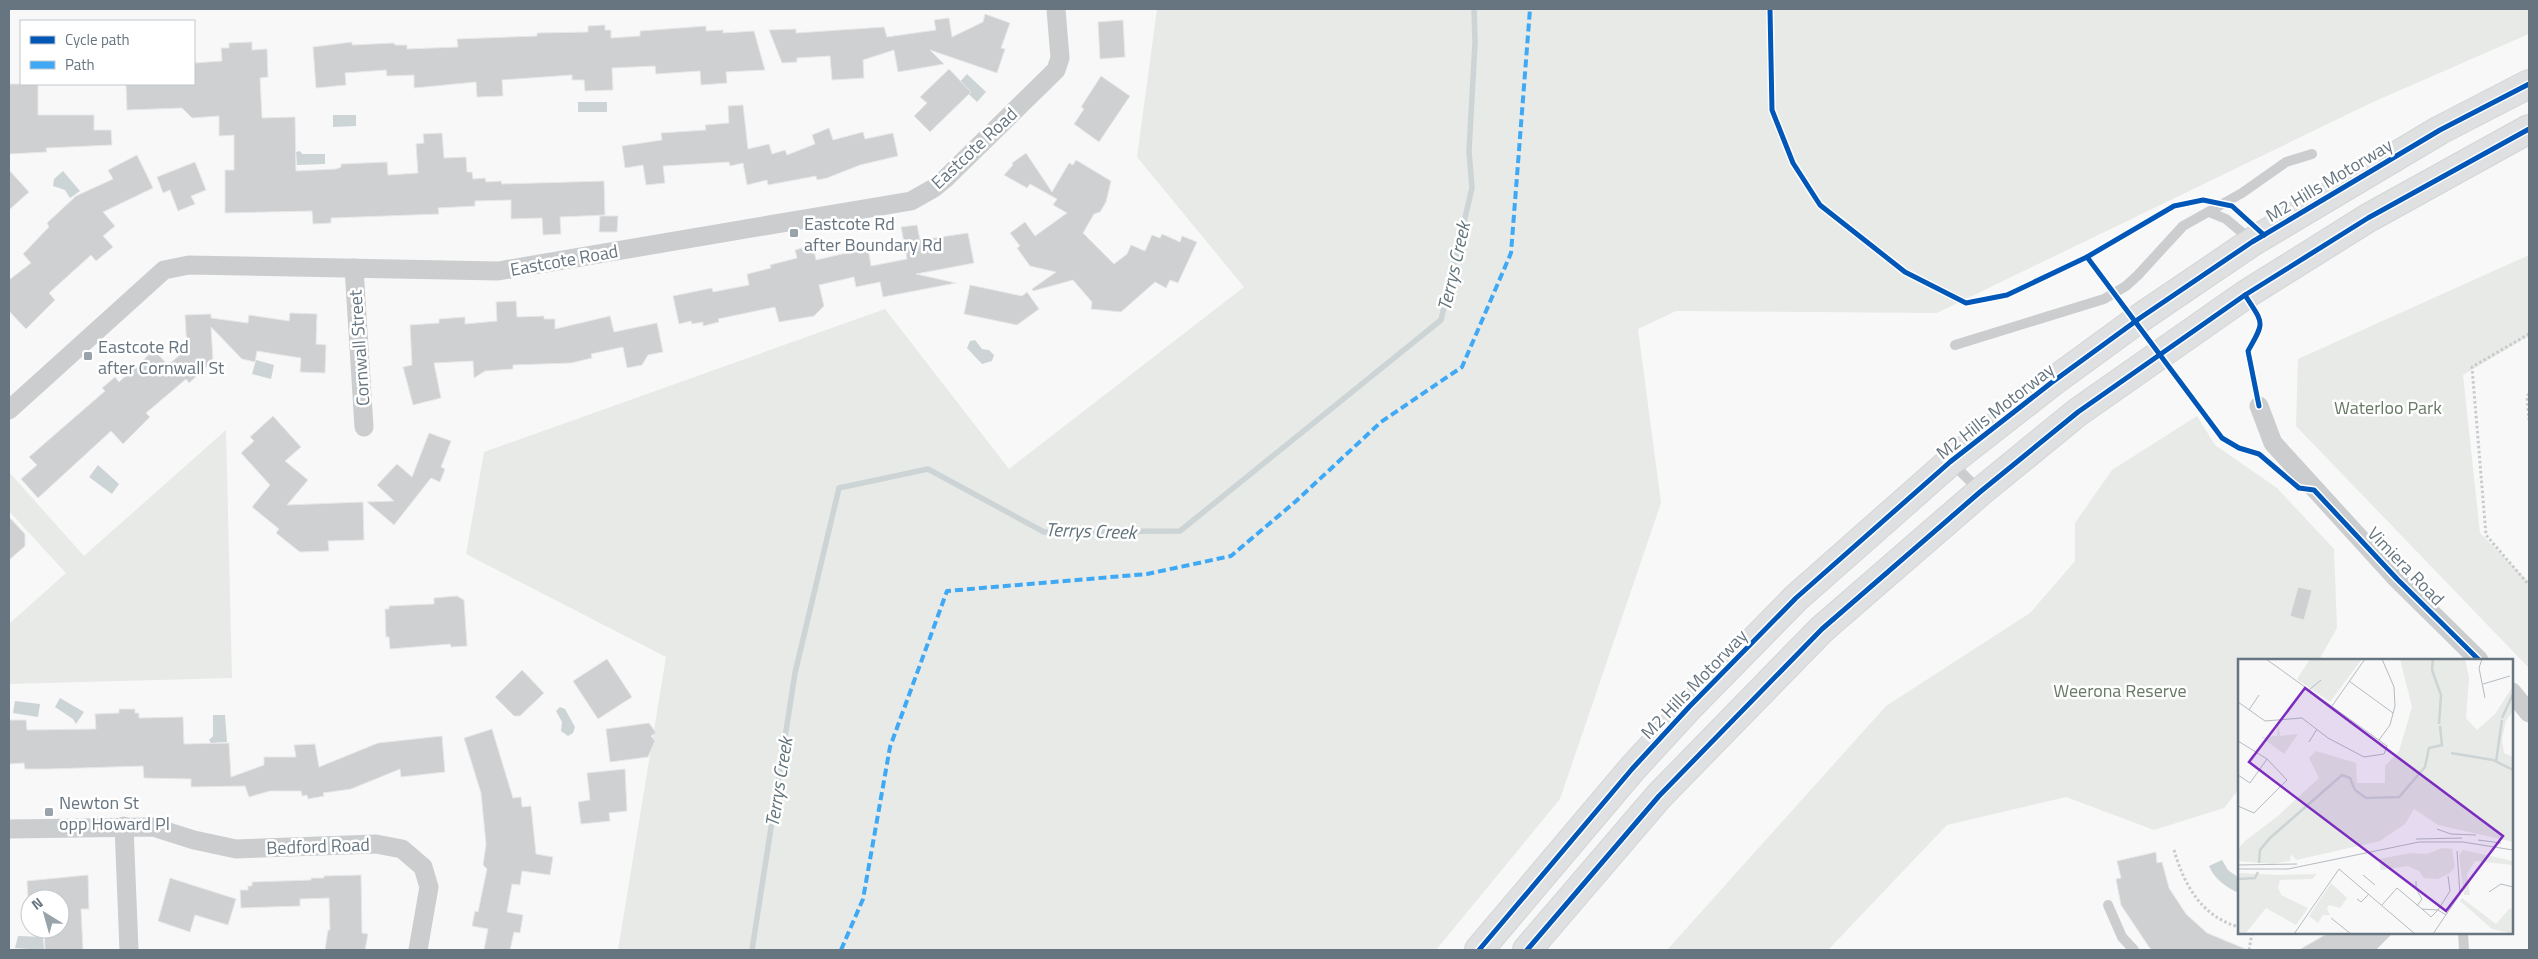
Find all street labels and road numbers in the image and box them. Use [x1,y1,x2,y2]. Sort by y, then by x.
street label: Eastcote Road [925,101,1023,195]
street label: M2 Hills Motorway [2260,131,2398,229]
street label: Eastcote Road [508,237,620,283]
street label: Cornwall Street [341,288,377,407]
street label: M2 Hills Motorway [1930,356,2060,466]
street label: Vimiera Road [2361,520,2451,612]
street label: M2 Hills Motorway [1634,623,1754,745]
street label: Bedford Road [266,831,370,861]

